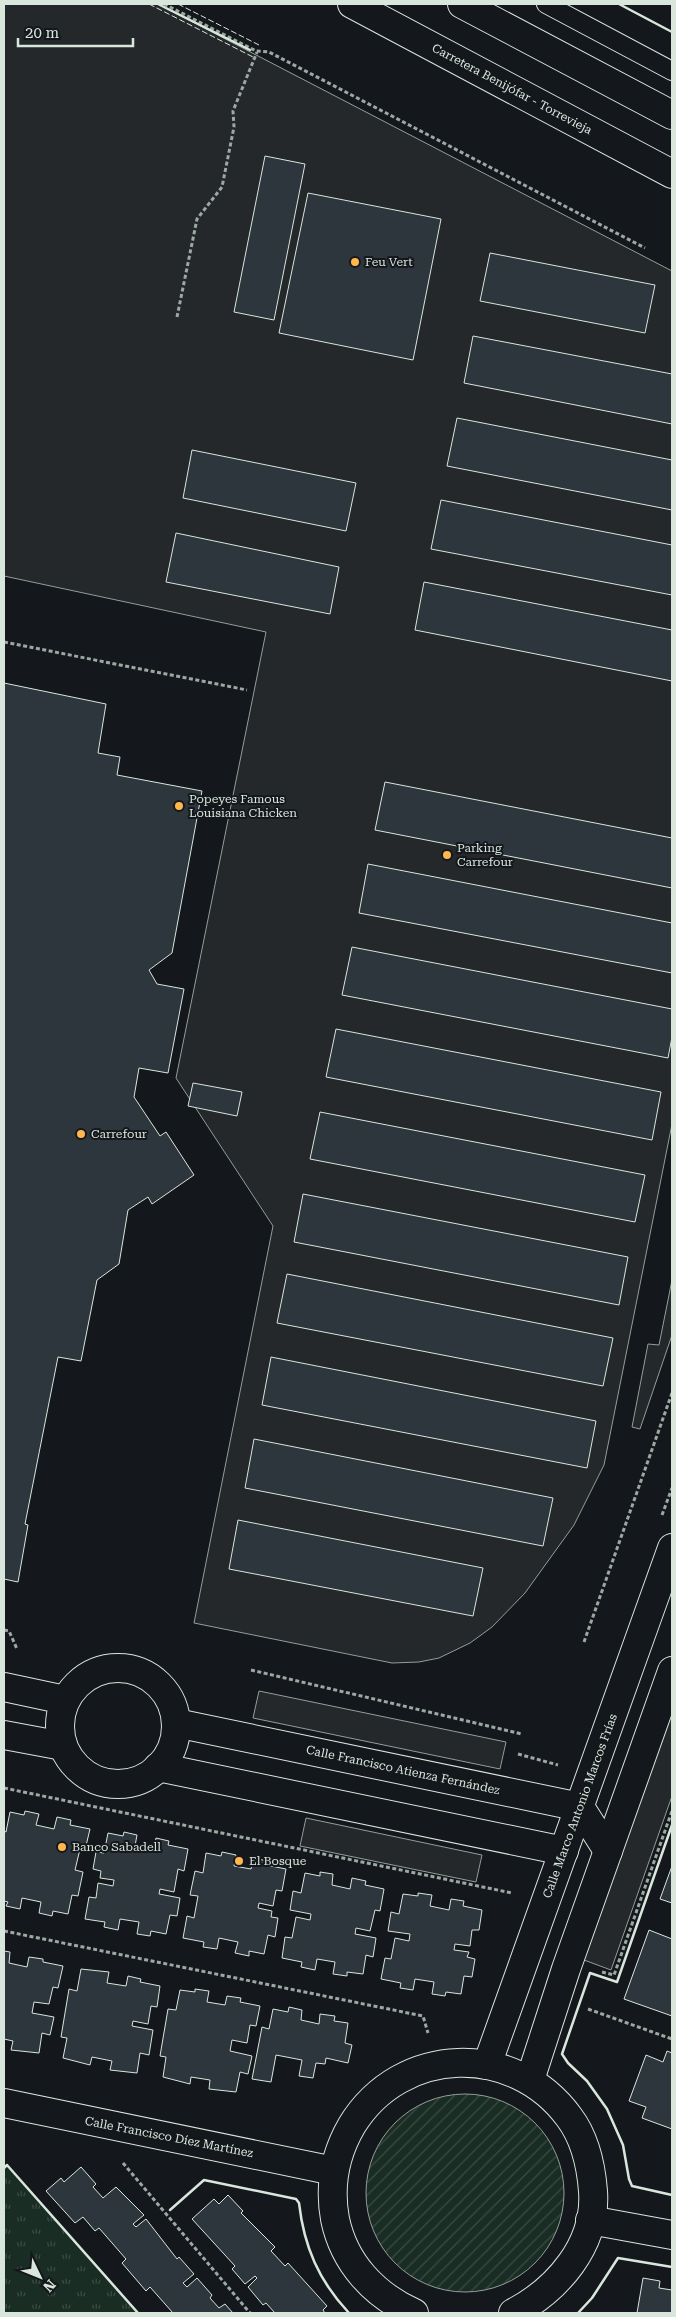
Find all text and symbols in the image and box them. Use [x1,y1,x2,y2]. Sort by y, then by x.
scale bar [18,15,132,47]
text: 20 m [25,24,60,42]
street label: Carretera Benijófar - Torrevieja [430,41,595,138]
place label: Feu Vert [365,255,413,269]
marker: Feu Vert [349,256,361,268]
place label: Popeyes Famous Louisiana Chicken [189,792,297,820]
marker: Popeyes Famous Louisiana Chicken [173,800,185,812]
place label: Parking Carrefour [457,841,513,869]
marker: Parking Carrefour [441,849,453,861]
place label: Carrefour [91,1127,147,1141]
marker: Carrefour [75,1128,87,1140]
street label: Calle Marco Antonio Marcos Frías [540,1712,620,1900]
street label: Calle Francisco Atienza Fernández [305,1743,502,1797]
place label: Banco Sabadell [72,1840,161,1854]
marker: Banco Sabadell [56,1841,68,1853]
place label: El Bosque [249,1854,307,1868]
marker: El Bosque [233,1855,245,1867]
street label: Calle Francisco Díez Martínez [84,2114,255,2160]
north arrow [15,2252,65,2302]
text: N [40,2276,59,2295]

